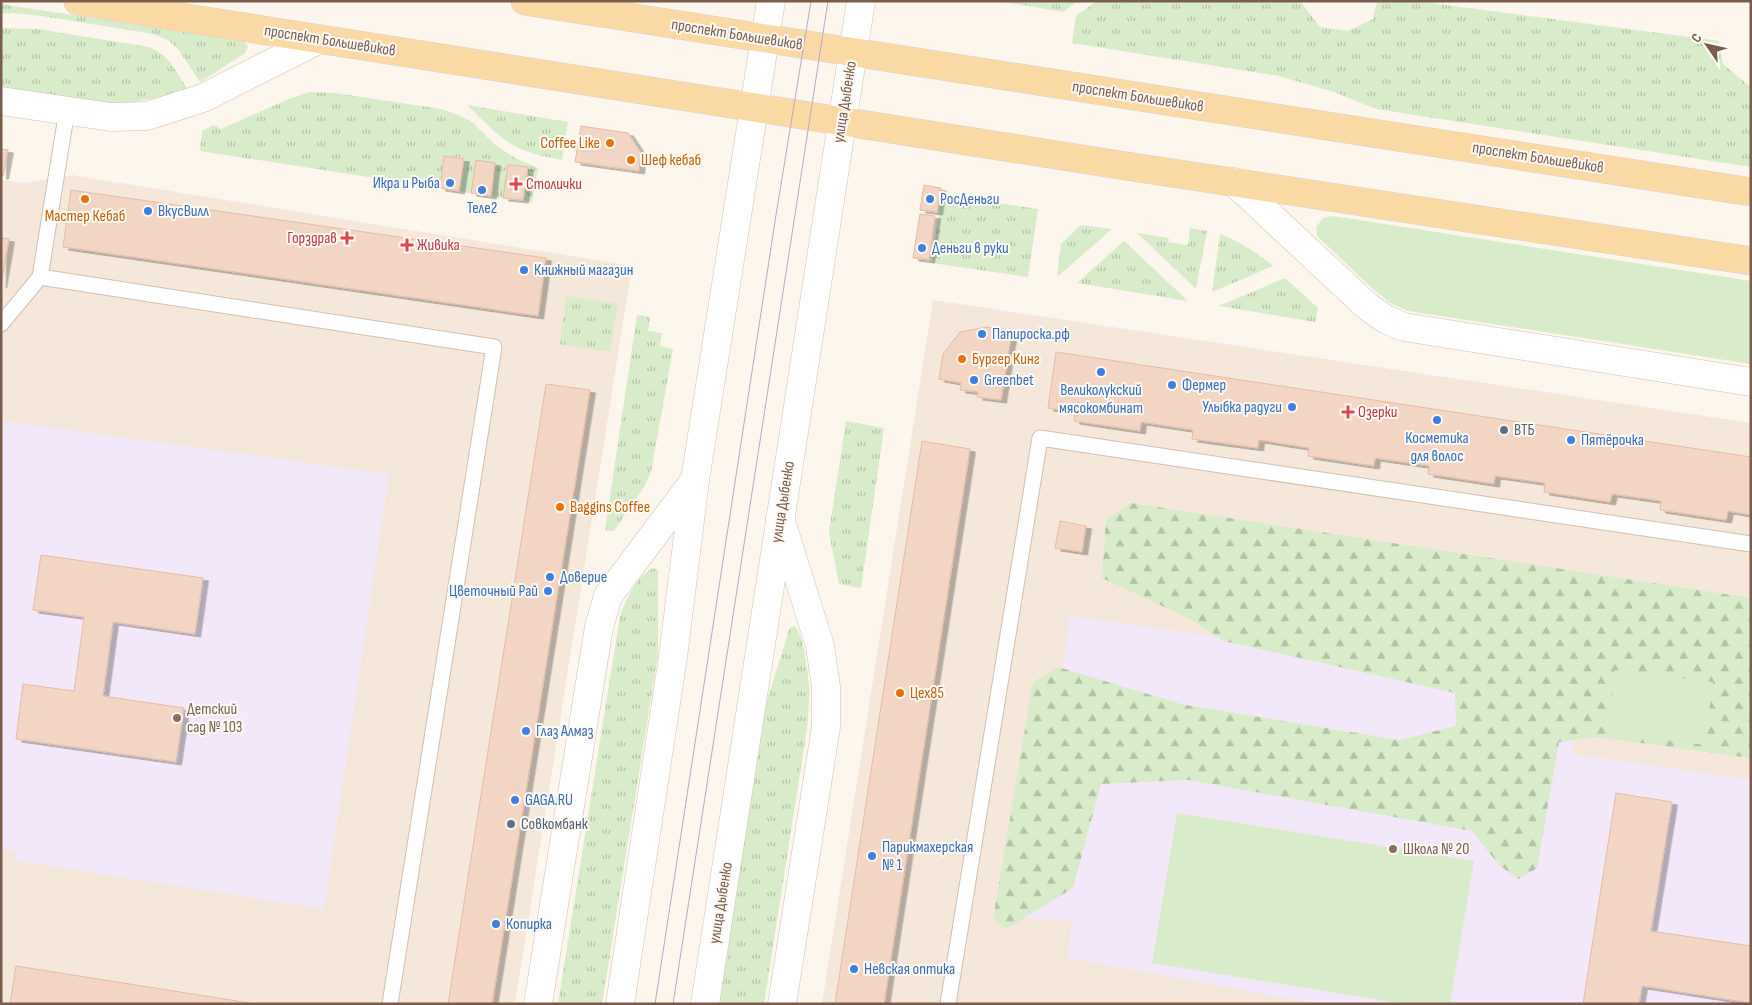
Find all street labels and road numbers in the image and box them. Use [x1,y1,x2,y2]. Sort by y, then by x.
street label: проспект Большевиков [670,15,804,55]
street label: проспект Большевиков [263,21,397,61]
street label: улица Дыбенко [829,60,861,144]
street label: проспект Большевиков [1071,77,1205,117]
street label: проспект Большевиков [1471,138,1605,178]
street label: улица Дыбенко [767,460,799,544]
street label: улица Дыбенко [705,861,737,945]

